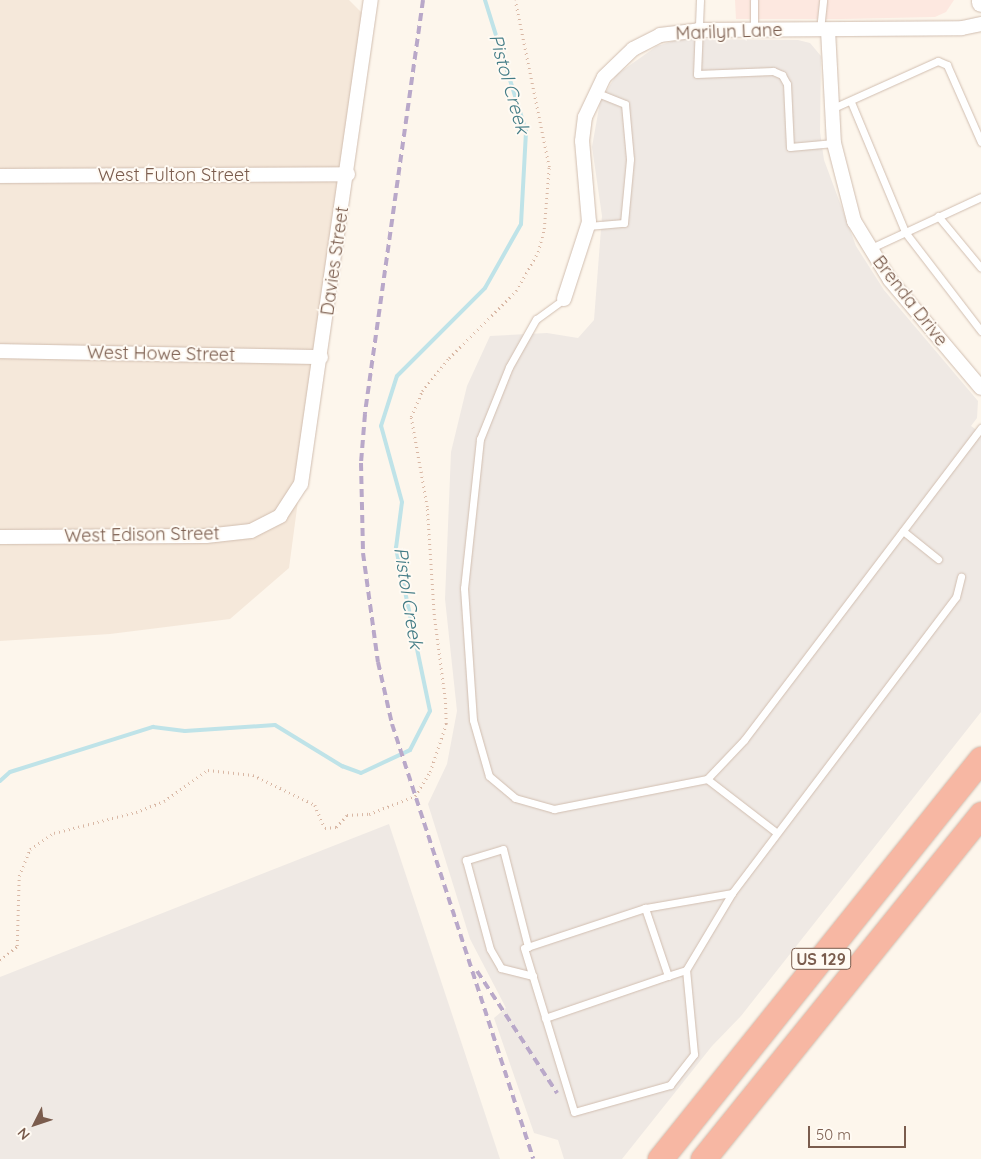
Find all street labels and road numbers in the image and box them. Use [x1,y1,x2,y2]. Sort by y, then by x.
street label: Marilyn Lane [675,19,783,45]
street label: West Fulton Street [98,164,250,186]
street label: Davies Street [317,205,353,317]
street label: Brenda Drive [868,251,952,351]
street label: West Howe Street [87,342,235,366]
street label: West Edison Street [64,523,220,547]
road number: US 129 [791,946,851,972]

